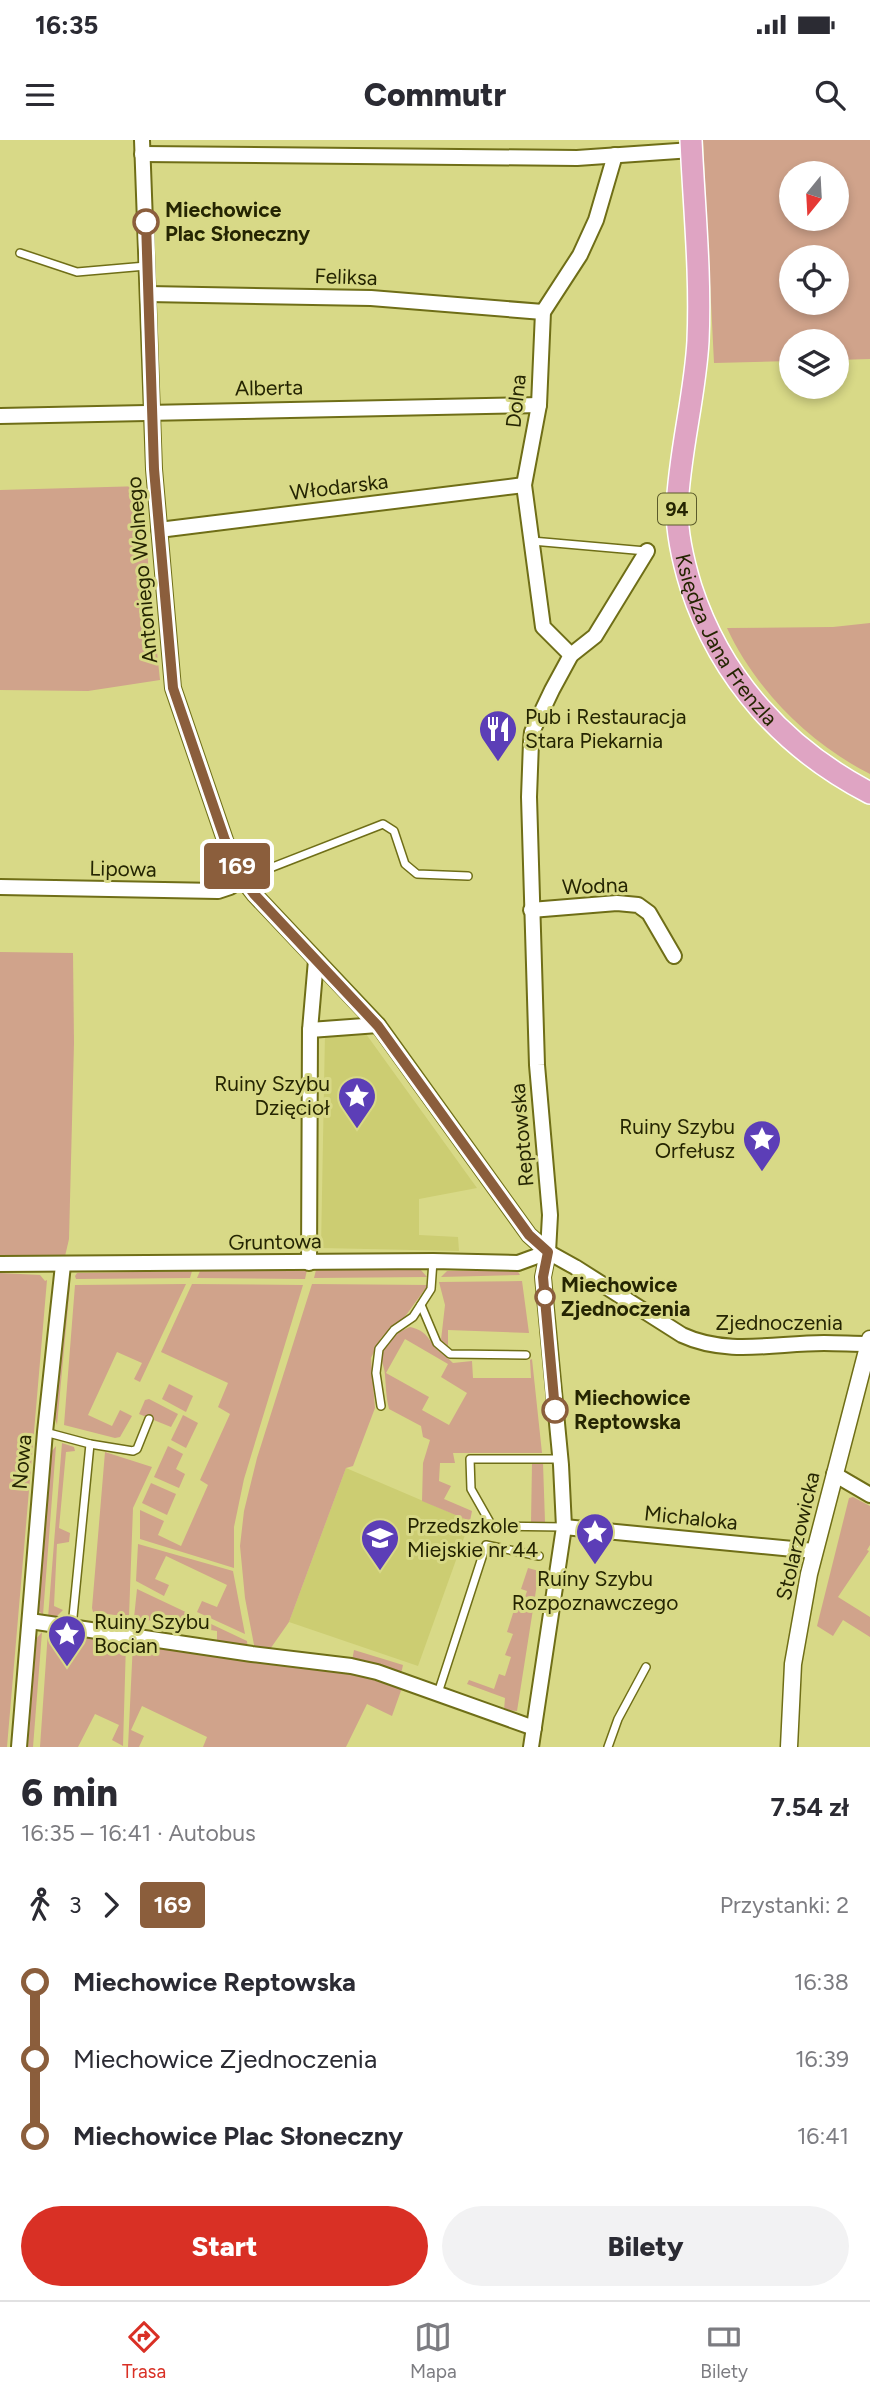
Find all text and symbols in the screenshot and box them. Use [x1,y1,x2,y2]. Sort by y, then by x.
text: 16:35 [35,9,98,41]
icon: menu [21,76,59,114]
text: Commutr [364,76,506,114]
icon: search [811,76,849,114]
north arrow [779,161,849,231]
map controls [779,161,849,399]
place label: Miechowice Plac Słoneczny [165,197,311,246]
marker: Miechowice Plac Słoneczny [133,209,159,235]
button: locate [779,245,849,315]
street label: Feliksa [314,263,378,290]
button: layers [779,329,849,399]
street label: Dolna [500,373,531,429]
street label: Alberta [235,374,303,401]
street label: Włodarska [288,468,390,505]
street label: Antoniego Wolnego [121,476,162,665]
road number: 94 [658,494,696,524]
street label: Księdza Jana Frenzla [670,551,783,731]
place label: Pub i Restauracja Stara Piekarnia [525,704,687,753]
restaurant icon: Pub i Restauracja Stara Piekarnia [477,708,519,763]
line badge: 169 [197,843,277,889]
text: 169 [218,851,256,880]
street label: Lipowa [89,855,157,882]
street label: Wodna [561,872,629,899]
place label: Ruiny Szybu Dzięcioł [214,1071,330,1120]
place icon: Ruiny Szybu Dzięcioł [336,1075,378,1130]
street label: Reptowska [505,1082,538,1188]
place label: Ruiny Szybu Orfełusz [619,1114,735,1163]
place icon: Ruiny Szybu Orfełusz [741,1118,783,1173]
street label: Gruntowa [228,1228,322,1255]
place label: Miechowice Zjednoczenia [561,1272,690,1321]
marker: Miechowice Zjednoczenia [535,1287,555,1307]
street label: Zjednoczenia [715,1310,843,1335]
place label: Miechowice Reptowska [574,1385,691,1434]
marker: Miechowice Reptowska [542,1397,568,1423]
street label: Nowa [7,1433,36,1490]
street label: Stolarzowicka [771,1469,824,1603]
street label: Michaloka [643,1500,739,1535]
place icon: Ruiny Szybu Rozpoznawczego [574,1511,616,1566]
place label: Przedszkole Miejskie nr 44 [407,1513,538,1562]
school or university icon: Przedszkole Miejskie nr 44 [359,1517,401,1572]
place label: Ruiny Szybu Rozpoznawczego [512,1566,678,1615]
place label: Ruiny Szybu Bocian [94,1609,210,1658]
place icon: Ruiny Szybu Bocian [46,1613,88,1668]
text: 6 min [21,1770,118,1816]
text: 7.54 zł [771,1791,849,1823]
text: 16:35 – 16:41 · Autobus [21,1819,256,1847]
icon: walk [21,1886,59,1924]
icon: forward [92,1886,130,1924]
text: 169 [154,1890,191,1919]
text: 3 [69,1891,82,1919]
text: Przystanki: 2 [720,1891,849,1919]
text: Miechowice Reptowska [73,1966,356,1998]
text: 16:38 [794,1968,849,1996]
text: Miechowice Zjednoczenia [73,2043,377,2075]
text: 16:39 [795,2045,849,2073]
text: Miechowice Plac Słoneczny [73,2120,403,2152]
text: 16:41 [797,2122,849,2150]
button: Start [21,2206,428,2286]
button: Bilety [442,2206,849,2286]
tab: Trasa [122,2318,166,2383]
tab: Mapa [410,2318,457,2383]
tab: Bilety [700,2318,748,2383]

